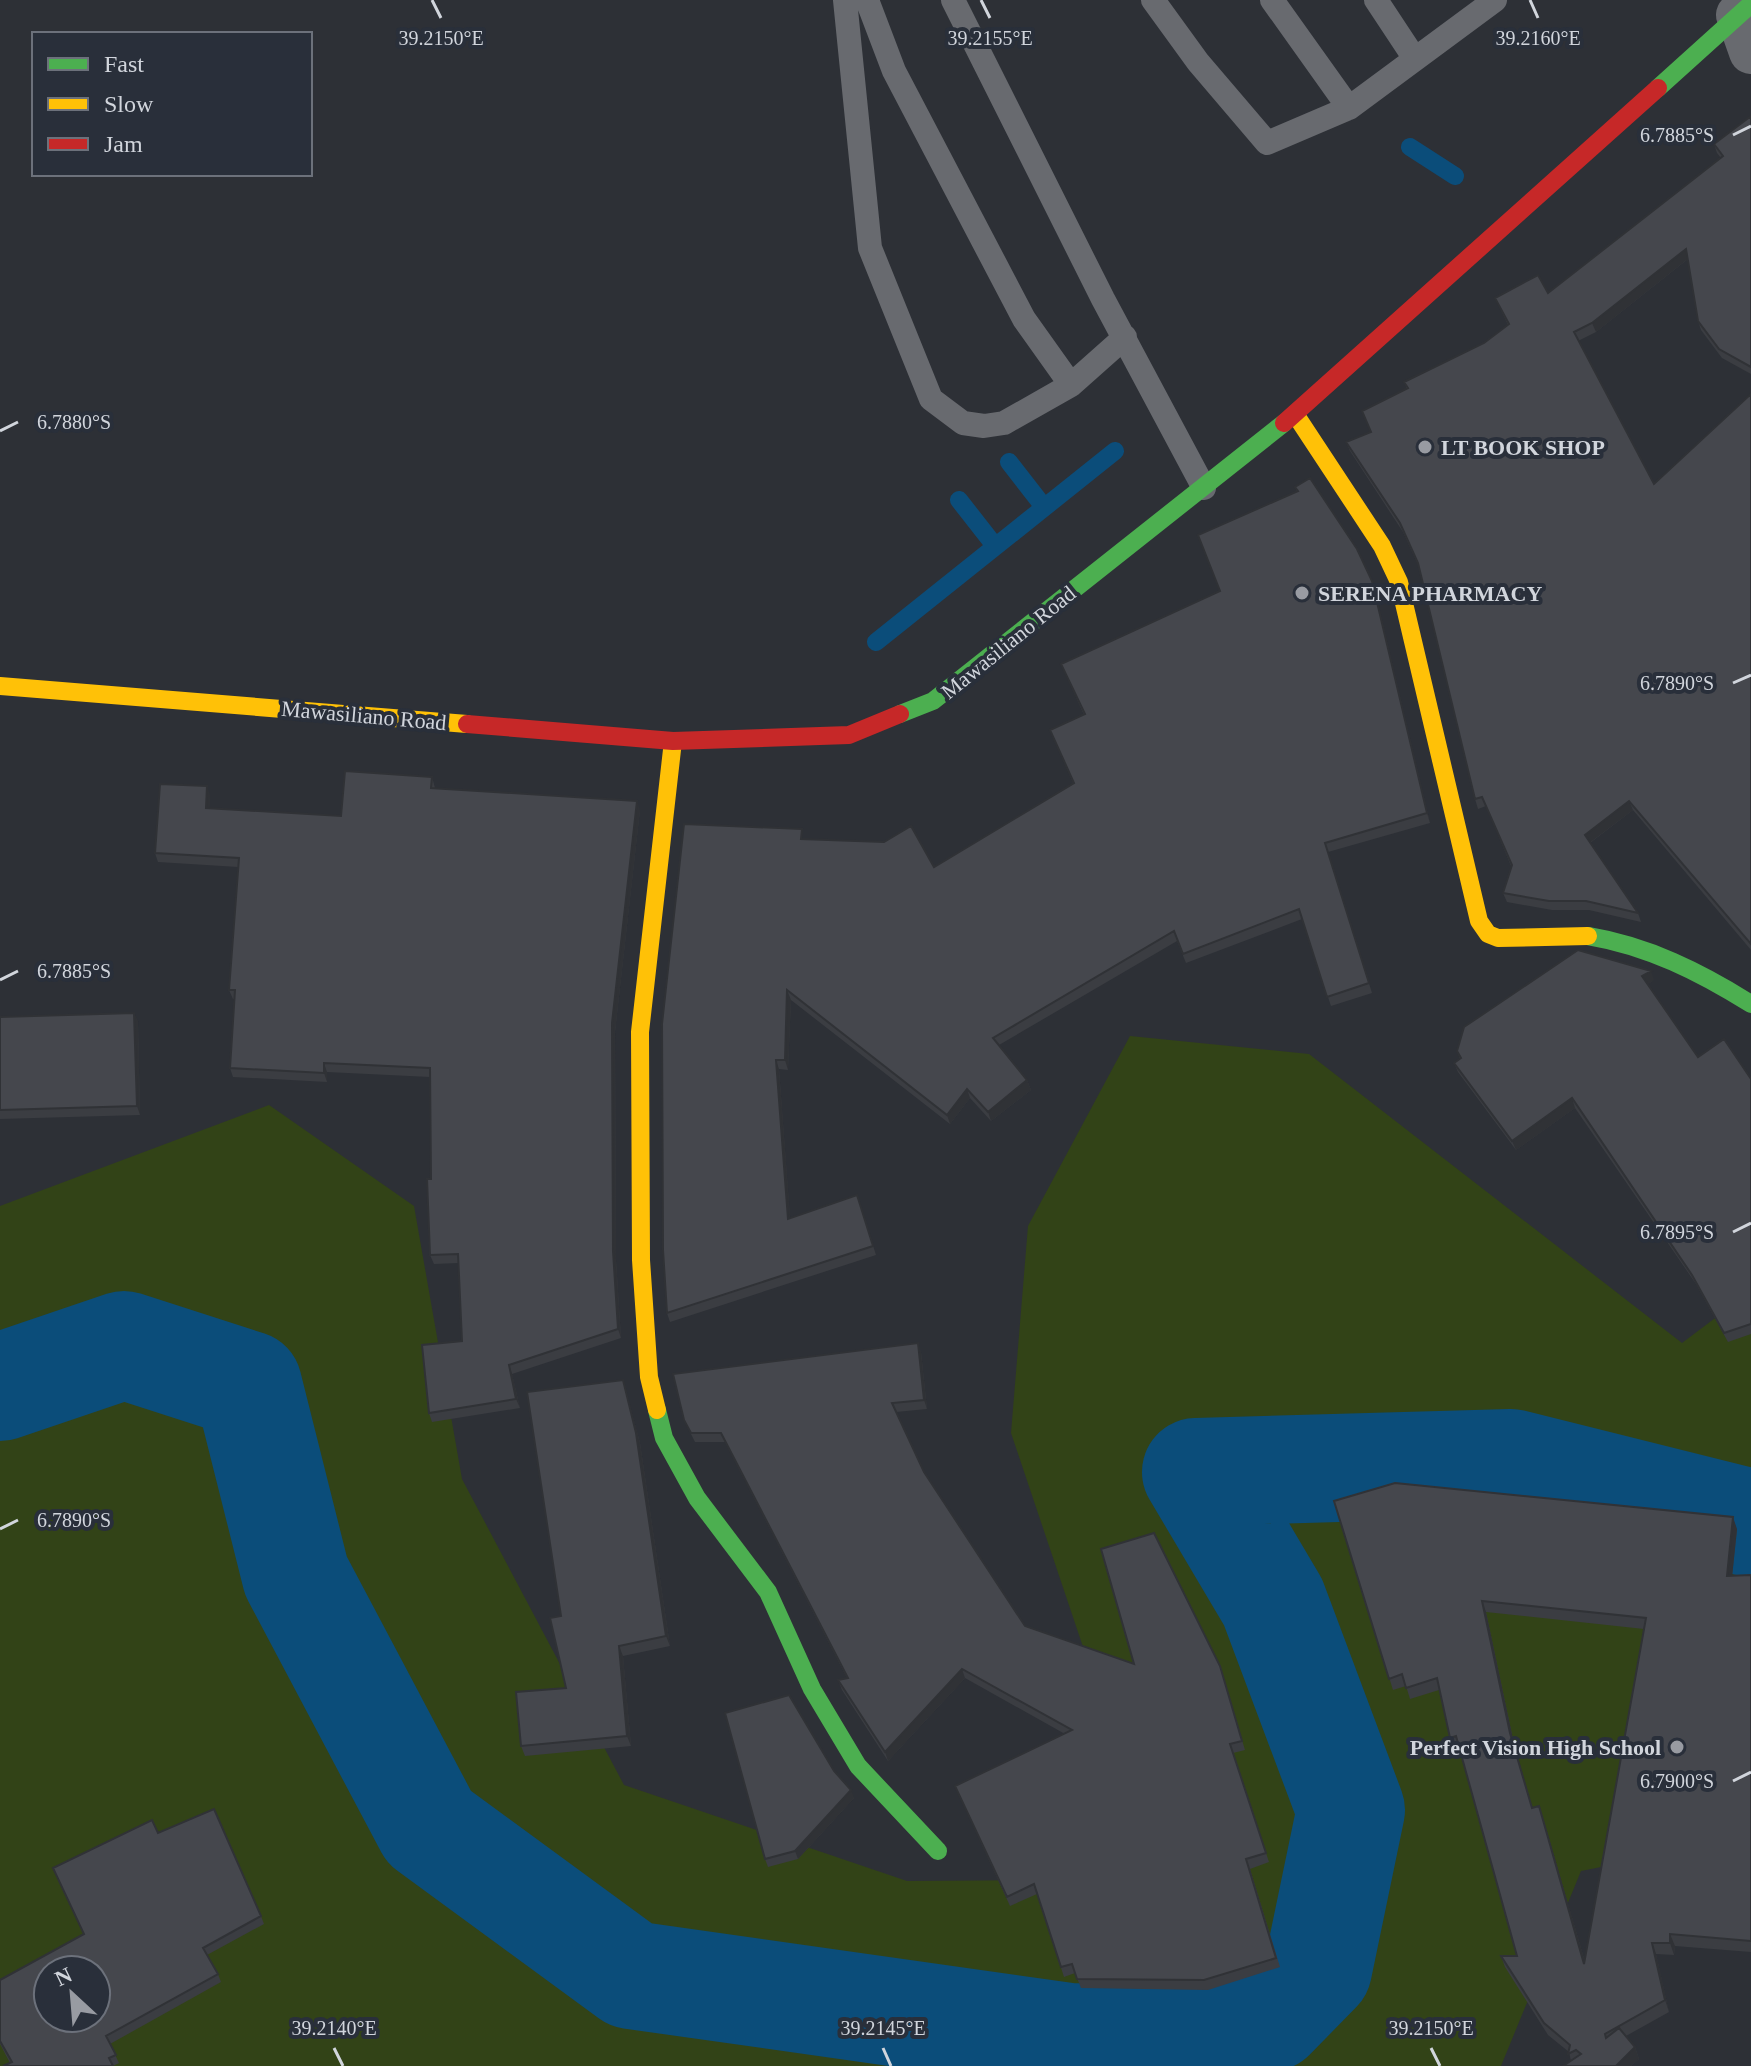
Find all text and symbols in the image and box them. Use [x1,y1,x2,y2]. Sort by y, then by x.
text: 39.2150°E [398,27,484,49]
text: 39.2155°E [947,27,1033,49]
text: 39.2160°E [1495,27,1581,49]
legend [32,32,312,176]
text: Fast [104,51,144,77]
text: Slow [104,91,154,117]
text: 6.7885°S [1640,124,1714,146]
text: Jam [104,131,143,157]
text: 6.7880°S [37,411,111,433]
place label: LT BOOK SHOP [1441,435,1605,460]
marker: LT BOOK SHOP [1416,438,1434,456]
street label: Mawasiliano Road [936,581,1081,704]
place label: SERENA PHARMACY [1318,581,1542,606]
marker: SERENA PHARMACY [1293,584,1311,602]
text: 6.7890°S [1640,672,1714,694]
street label: Mawasiliano Road [280,696,448,735]
text: 6.7885°S [37,960,111,982]
text: 6.7895°S [1640,1221,1714,1243]
text: 6.7890°S [37,1509,111,1531]
place label: Perfect Vision High School [1410,1735,1661,1760]
marker: Perfect Vision High School [1668,1738,1686,1756]
text: 6.7900°S [1640,1770,1714,1792]
north arrow [32,1954,112,2034]
text: N [51,1962,76,1991]
text: 39.2140°E [291,2017,377,2039]
text: 39.2145°E [840,2017,926,2039]
text: 39.2150°E [1388,2017,1474,2039]

